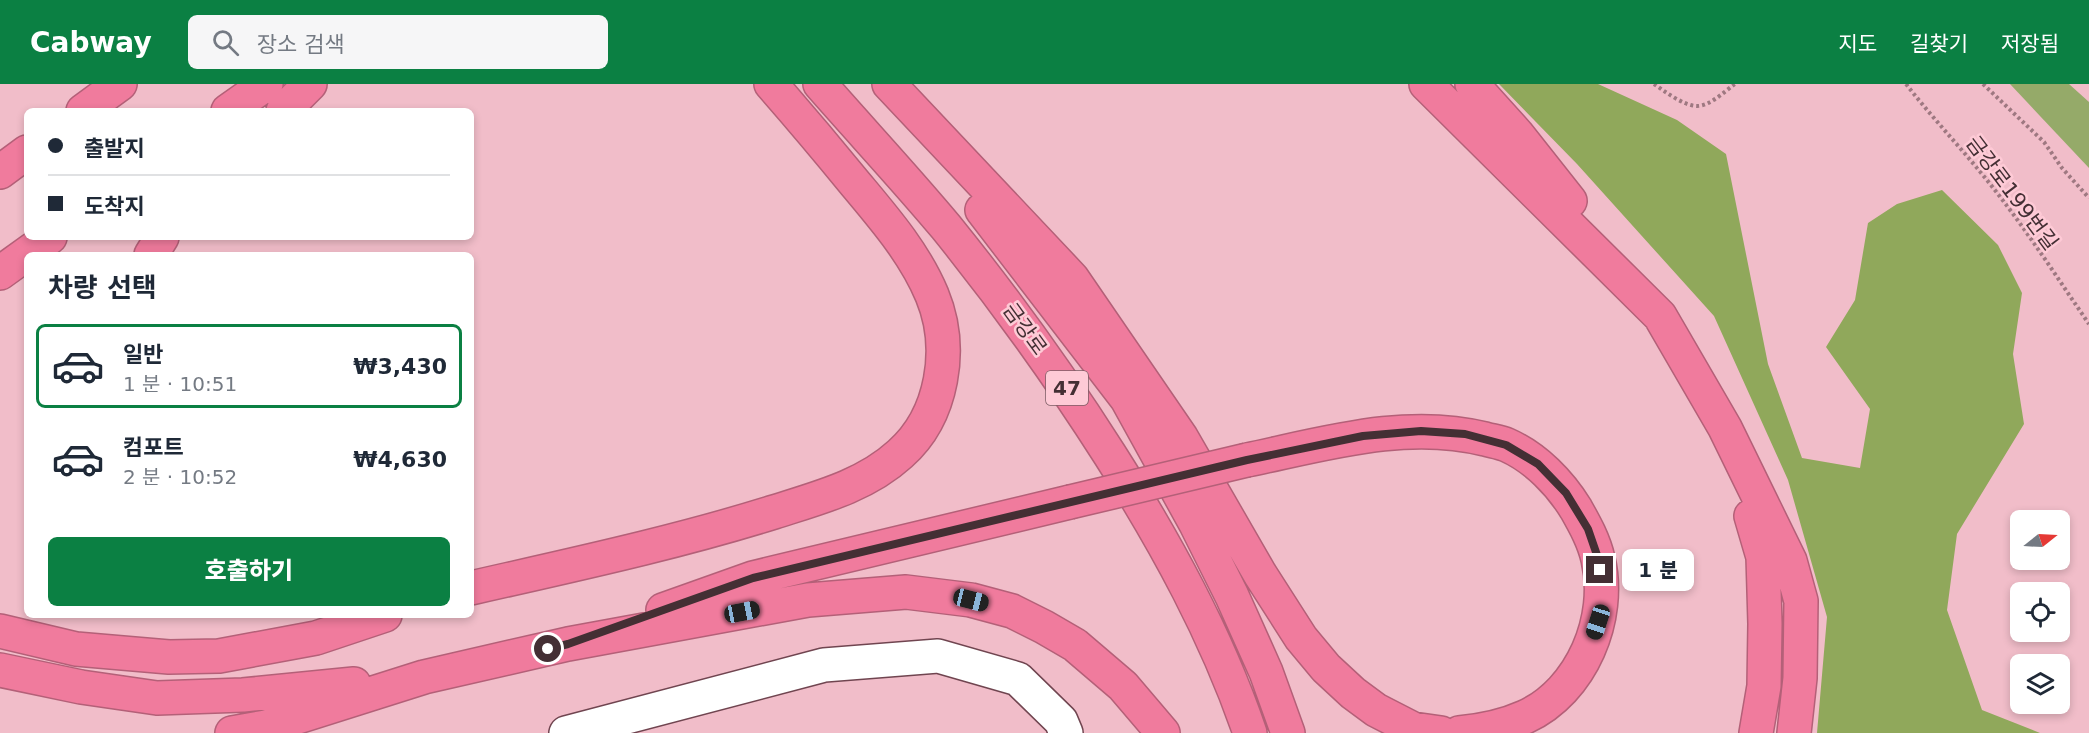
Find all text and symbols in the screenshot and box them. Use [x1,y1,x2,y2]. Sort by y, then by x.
search box [188,15,608,69]
text: Cabway [30,26,152,59]
icon: search [209,26,242,59]
text: 장소 검색 [257,32,345,57]
text: 지도 [1838,32,1877,56]
text: 길찾기 [1910,32,1968,56]
text: 저장됨 [2001,32,2059,56]
street label: 금강로199번길 [1961,131,2063,255]
text: 출발지 [84,136,145,161]
text: 도착지 [84,194,145,219]
text: 차량 선택 [48,272,157,303]
street label: 금강로 [998,298,1052,360]
icon: car [51,339,105,393]
text: 일반 [123,342,163,367]
text: ₩3,430 [353,354,447,379]
road number: 47 [1046,371,1088,405]
text: 1 분 · 10:51 [123,372,237,396]
icon: car [51,432,105,486]
text: 컴포트 [123,435,184,460]
text: ₩4,630 [353,447,447,472]
text: 2 분 · 10:52 [123,465,237,489]
north arrow [2010,510,2070,570]
map controls [2010,510,2070,714]
button: 호출하기 [48,537,450,606]
callout: 1 분 [1621,549,1693,591]
route end [1586,556,1613,583]
text: 1 분 [1638,558,1678,582]
button: locate [2010,582,2070,642]
car [951,587,991,613]
car [723,600,761,624]
car [1584,602,1612,642]
route start [534,635,561,662]
button: layers [2010,654,2070,714]

